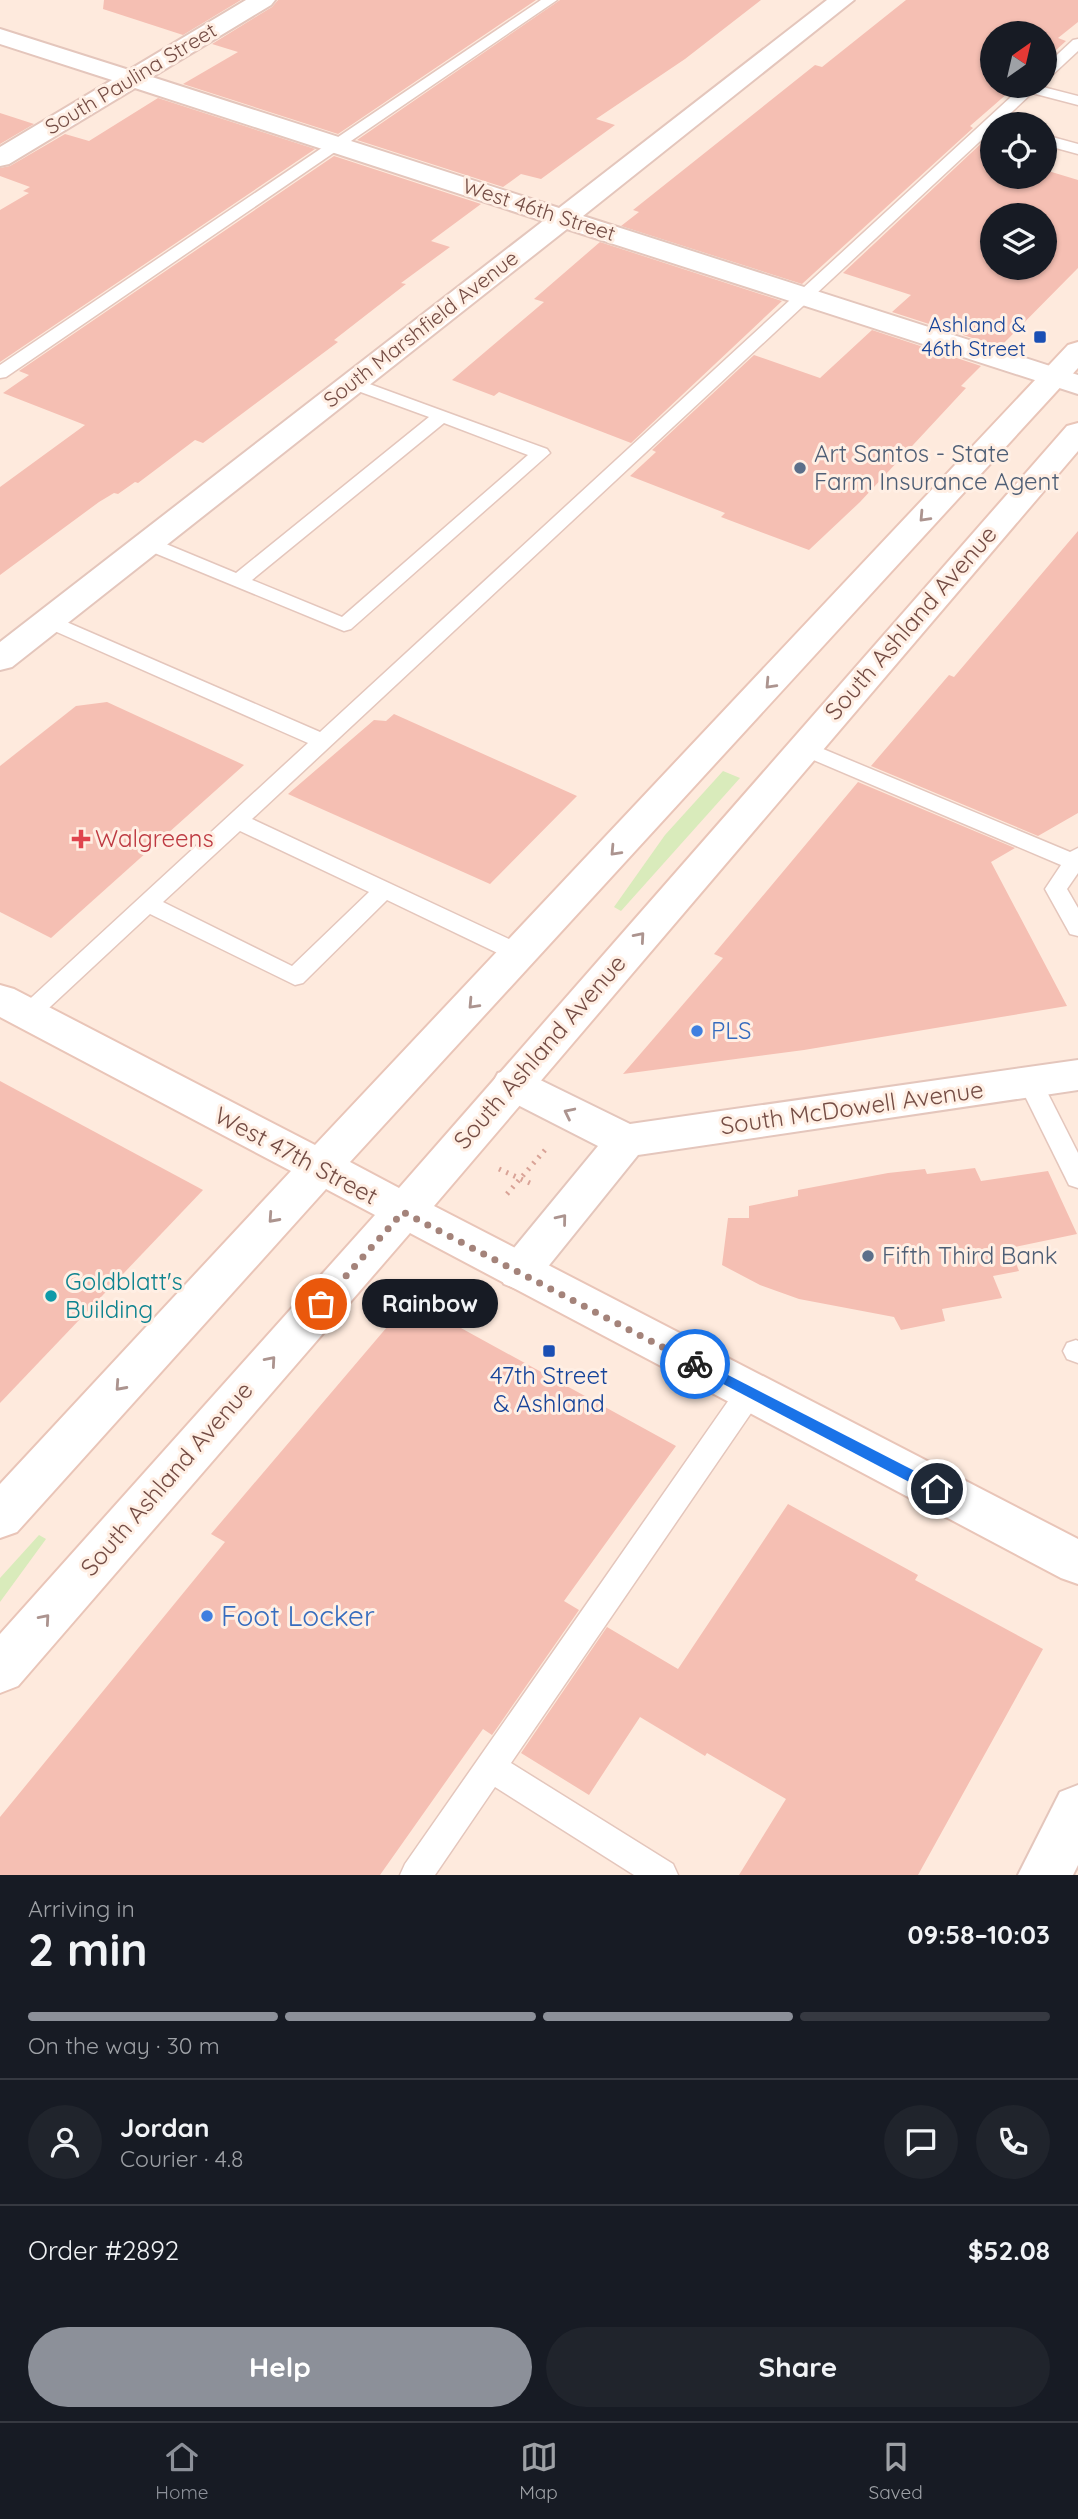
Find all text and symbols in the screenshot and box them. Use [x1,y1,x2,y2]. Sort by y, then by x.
street label: South Paulina Street [40,17,221,140]
north arrow [980,21,1057,98]
map controls [980,21,1057,280]
button: locate [980,112,1057,189]
street label: West 46th Street [460,172,619,246]
button: layers [980,203,1057,280]
street label: South Marshfield Avenue [318,244,523,412]
place label: Ashland & 46th Street [921,311,1026,361]
marker: Ashland & 46th Street [1032,329,1048,345]
place label: Art Santos - State Farm Insurance Agent [814,438,1060,496]
marker: Art Santos - State Farm Insurance Agent [792,460,808,476]
one-way arrow [920,509,933,522]
street label: South Ashland Avenue [818,519,1003,726]
one-way arrow [766,676,778,689]
place label: Walgreens [95,823,214,853]
marker: Walgreens [73,831,89,847]
one-way arrow [611,843,624,856]
one-way arrow [632,933,644,946]
street label: South Ashland Avenue [447,948,632,1155]
one-way arrow [469,996,481,1009]
place label: PLS [711,1015,752,1045]
marker: PLS [689,1023,705,1039]
street label: South McDowell Avenue [718,1074,985,1140]
street label: West 47th Street [210,1100,383,1211]
one-way arrow [564,1107,576,1121]
one-way arrow [269,1210,281,1223]
one-way arrow [554,1215,567,1227]
place label: Fifth Third Bank [882,1240,1058,1270]
marker: Fifth Third Bank [860,1248,876,1264]
place label: Goldblatt's Building [65,1266,183,1324]
pin [291,1274,351,1334]
callout: Rainbow [363,1280,500,1328]
icon: bag [302,1285,340,1323]
marker: Goldblatt's Building [43,1288,59,1304]
text: Rainbow [382,1289,478,1318]
courier [660,1329,730,1399]
marker: 47th Street & Ashland [541,1343,557,1359]
icon: bike [676,1345,714,1383]
one-way arrow [263,1357,275,1370]
place label: 47th Street & Ashland [490,1360,608,1418]
street label: South Ashland Avenue [74,1375,259,1582]
one-way arrow [115,1378,128,1391]
pin [907,1459,967,1519]
icon: home [918,1470,956,1508]
place label: Foot Locker [221,1598,375,1633]
marker: Foot Locker [199,1608,215,1624]
one-way arrow [37,1614,49,1627]
text: Arriving in [28,1894,135,1923]
text: 09:58–10:03 [907,1918,1050,1951]
text: 2 min [28,1920,148,1978]
text: On the way · 30 m [28,2031,220,2060]
button: person [28,2105,102,2179]
button: chat [884,2105,958,2179]
button: phone [976,2105,1050,2179]
text: Jordan [120,2111,209,2144]
text: Courier · 4.8 [120,2144,243,2173]
text: Order #2892 [28,2234,179,2267]
text: $52.08 [968,2234,1050,2267]
button: Help [28,2327,532,2407]
button: Share [546,2327,1050,2407]
tab: Home [155,2438,209,2504]
tab: Map [519,2438,558,2504]
tab: Saved [869,2438,923,2504]

